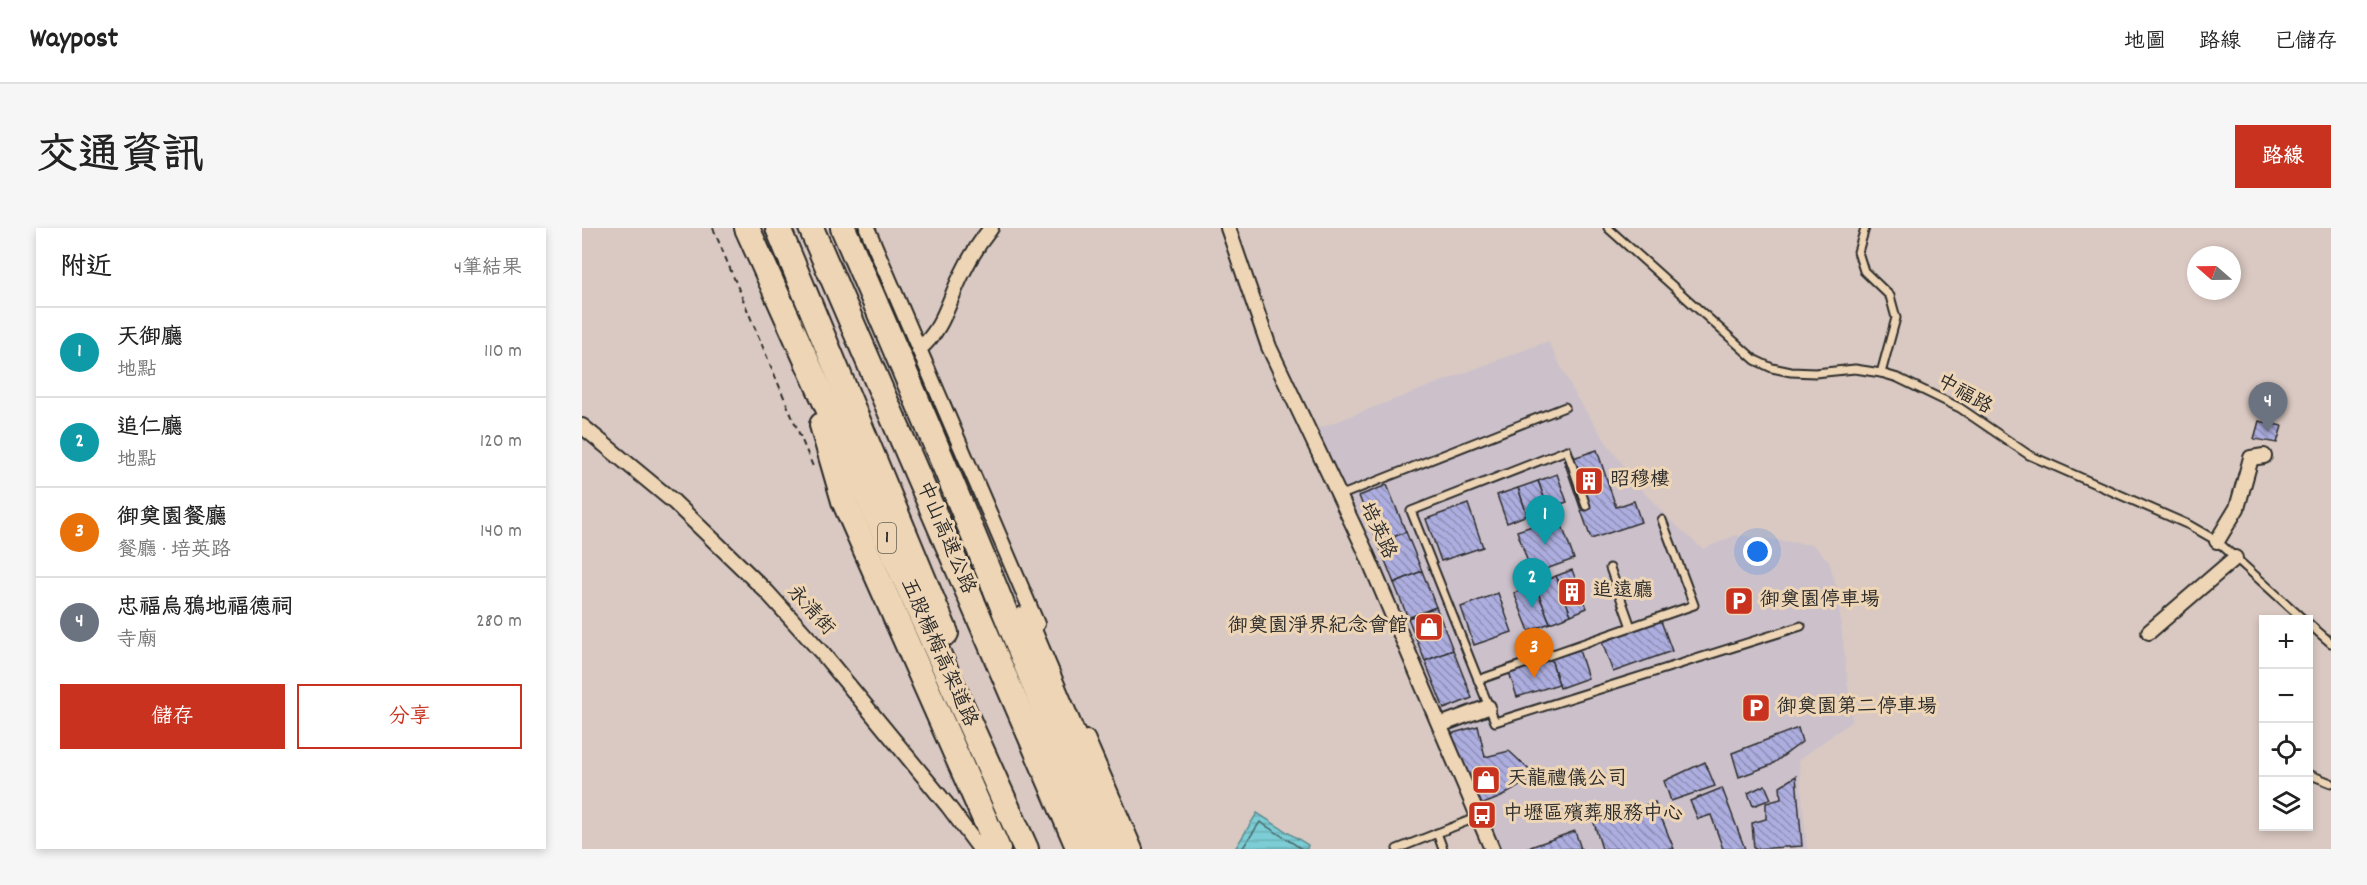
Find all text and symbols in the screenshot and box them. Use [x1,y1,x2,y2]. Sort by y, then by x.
text: Waypost [30,21,118,61]
text: 地圖 [2124,28,2166,58]
text: 路線 [2199,28,2241,58]
text: 已儲存 [2274,28,2337,58]
button: 路線 [2235,125,2331,188]
text: 交通資訊 [36,129,204,189]
north arrow [2187,246,2241,300]
text: 附近 [60,250,112,287]
text: 4筆結果 [454,255,522,283]
text: 天御廳 [117,323,183,354]
text: 1 [77,338,82,366]
text: 110 m [484,338,522,366]
text: 地點 [117,357,157,385]
street label: 中福路 [1931,368,1998,423]
pin: 4 [2248,382,2288,432]
text: 追仁廳 [117,413,183,444]
text: 2 [75,428,84,456]
text: 120 m [480,428,522,456]
text: 地點 [117,447,157,475]
building icon: 昭穆樓 [1573,465,1605,497]
place label: 昭穆樓 [1610,467,1670,495]
street label: 中山高速公路 [909,477,982,600]
pin: 1 [1526,496,1564,545]
street label: 培英路 [1352,498,1403,565]
text: 御奠園餐廳 [117,503,227,534]
text: 3 [75,518,84,546]
text: 140 m [480,518,522,546]
road number: 1 [878,523,896,553]
text: 餐廳 · 培英路 [117,537,231,565]
your location [1743,537,1772,566]
pin: 2 [1512,558,1552,608]
street label: 五股楊梅高架道路 [893,574,984,733]
building icon: 追遠廳 [1556,576,1588,608]
place label: 追遠廳 [1593,578,1653,606]
street label: 永清街 [780,579,840,643]
parking icon: 御奠園停車場 [1723,585,1755,617]
place label: 御奠園停車場 [1760,587,1880,615]
text: 忠福烏鴉地福德祠 [117,593,293,624]
text: 4 [75,608,84,636]
text: 280 m [476,608,522,636]
shop icon: 御奠園淨界紀念會館 [1413,611,1445,643]
place label: 御奠園淨界紀念會館 [1228,613,1408,641]
map controls [2259,615,2313,831]
button: + [2259,615,2313,669]
text: 寺廟 [117,627,157,655]
pin: 3 [1514,628,1554,678]
button: − [2259,669,2313,723]
button: 儲存 [60,684,285,749]
button: 分享 [297,684,522,749]
parking icon: 御奠園第二停車場 [1740,692,1772,724]
place label: 御奠園第二停車場 [1777,694,1937,722]
button: locate [2259,723,2313,777]
shop icon: 天龍禮儀公司 [1470,764,1502,796]
place label: 天龍禮儀公司 [1507,766,1627,794]
button: layers [2259,777,2313,831]
bus stop icon: 中壢區殯葬服務中心 [1466,799,1498,831]
place label: 中壢區殯葬服務中心 [1503,801,1683,829]

